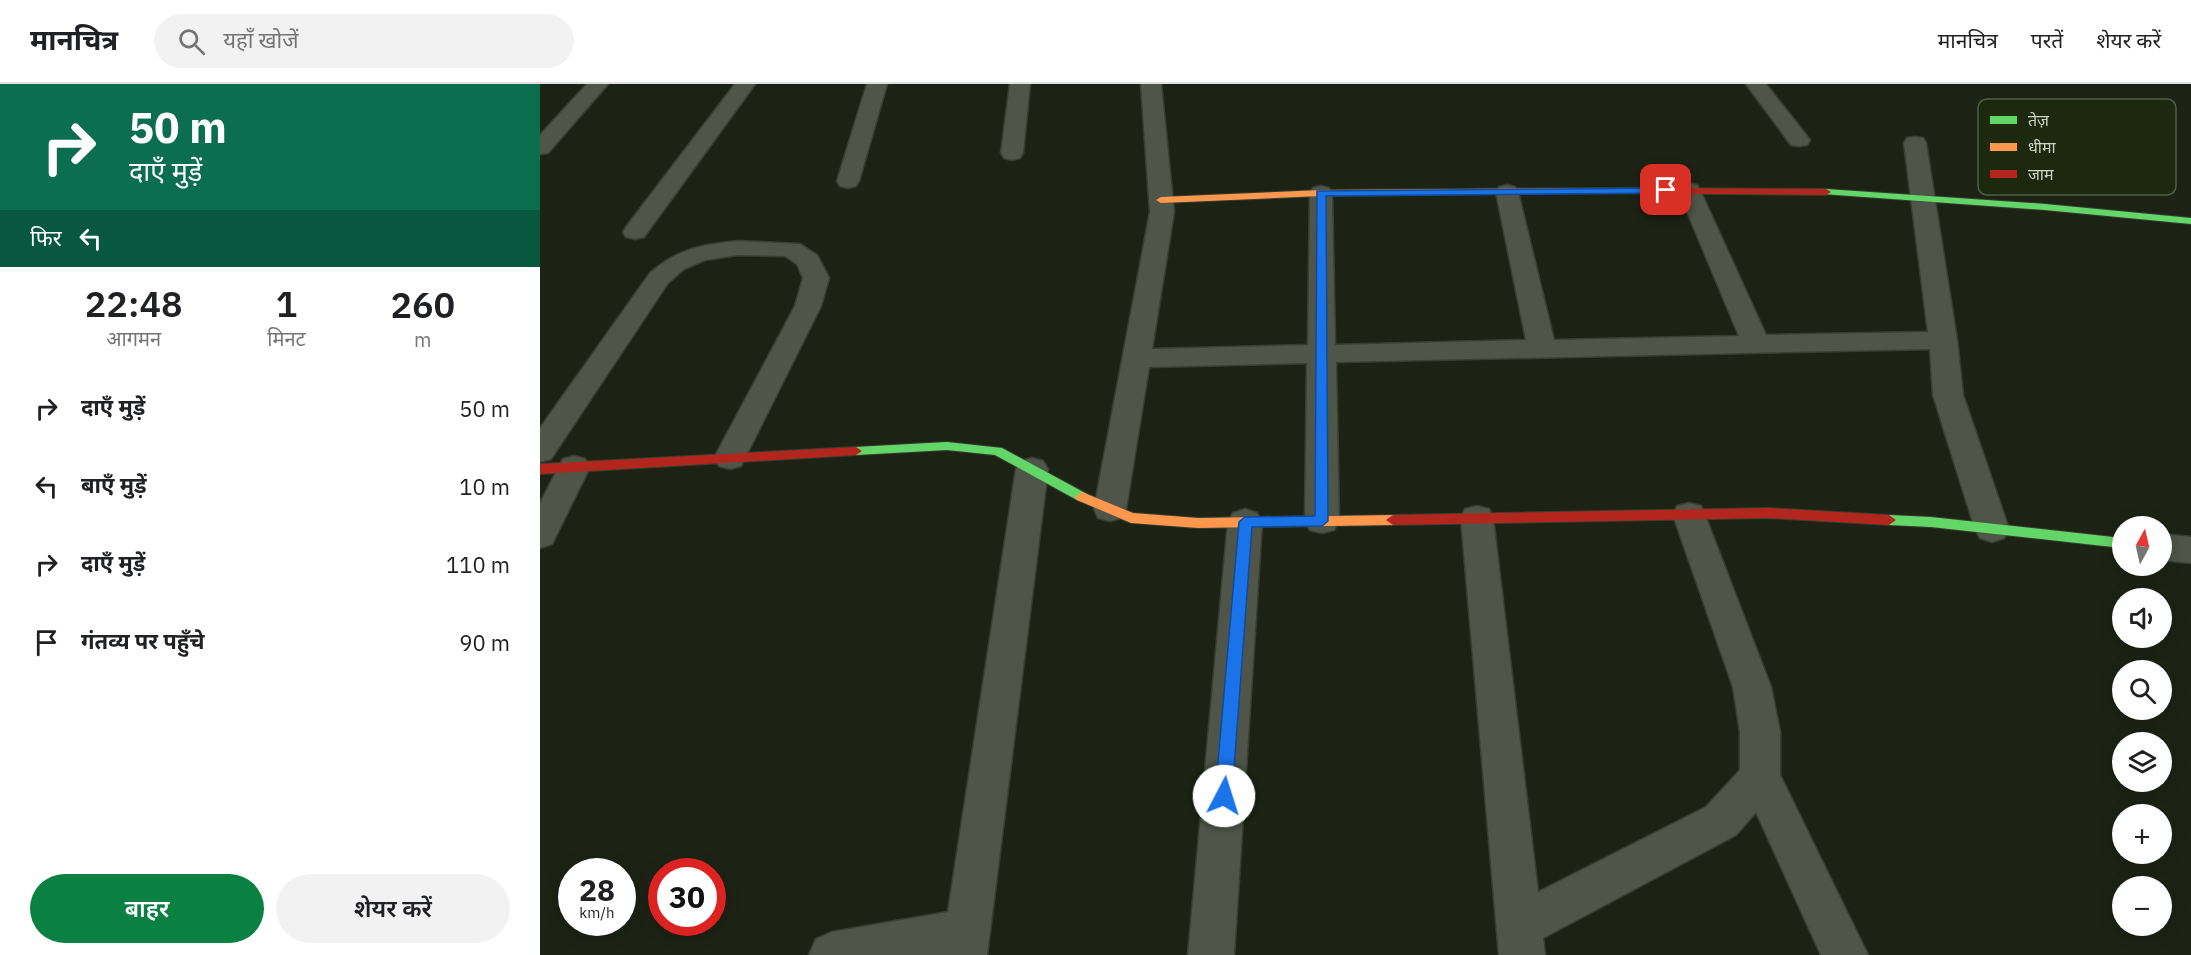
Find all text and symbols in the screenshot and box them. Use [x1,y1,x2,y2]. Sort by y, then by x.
search box [154,14,574,68]
text: मानचित्र [30,21,118,58]
icon: search [175,25,208,58]
text: यहाँ खोजें [223,25,299,54]
text: मानचित्र [1938,26,1998,54]
text: परतें [2031,26,2063,54]
text: शेयर करें [2096,26,2161,54]
legend [1978,99,2176,195]
text: 50 m [129,100,227,155]
icon: right [30,108,108,186]
text: तेज़ [2028,110,2050,130]
text: धीमा [2028,137,2057,157]
text: दाएँ मुड़ें [129,153,202,188]
pin [1640,164,1691,215]
text: जाम [2028,164,2054,184]
icon: arrive [1649,173,1682,206]
icon: left [74,222,107,255]
text: फिर [30,223,62,252]
text: 22:48 [85,280,183,327]
text: 1 [276,280,297,327]
text: 260 [390,281,455,328]
text: आगमन [106,325,161,352]
text: मिनट [267,325,306,352]
text: m [414,326,432,353]
icon: right [30,392,63,425]
text: दाएँ मुड़ें [81,392,145,421]
text: 50 m [459,394,510,423]
icon: left [30,470,63,503]
text: बाएँ मुड़ें [81,470,147,499]
text: 10 m [459,472,510,501]
north arrow [2112,516,2172,576]
map controls [2112,516,2172,936]
icon: right [30,548,63,581]
text: दाएँ मुड़ें [81,548,145,577]
text: 110 m [446,550,510,579]
button: sound [2112,588,2172,648]
icon: arrive [30,626,63,659]
text: गंतव्य पर पहुँचे [81,626,205,655]
text: 90 m [459,628,510,657]
button: search [2112,660,2172,720]
button: layers [2112,732,2172,792]
position arrow [1192,764,1256,828]
button: + [2112,804,2172,864]
speed limit sign: 30 [648,858,726,936]
text: 28 [579,870,615,909]
button: बाहर [30,874,264,943]
button: शेयर करें [276,874,510,943]
button: − [2112,876,2172,936]
text: km/h [579,903,615,922]

